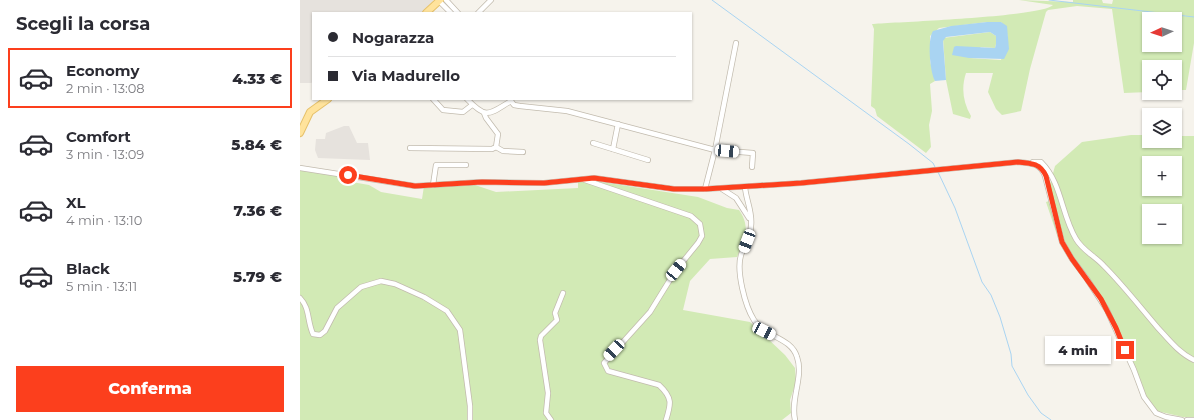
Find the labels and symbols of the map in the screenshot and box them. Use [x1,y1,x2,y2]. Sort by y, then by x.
north arrow [1142,12,1182,52]
car [715,144,739,158]
route start [339,166,357,184]
car [737,228,757,254]
car [664,257,688,283]
car [751,320,777,342]
callout: 4 min [1045,336,1111,364]
car [601,337,627,363]
route end [1116,341,1134,359]

